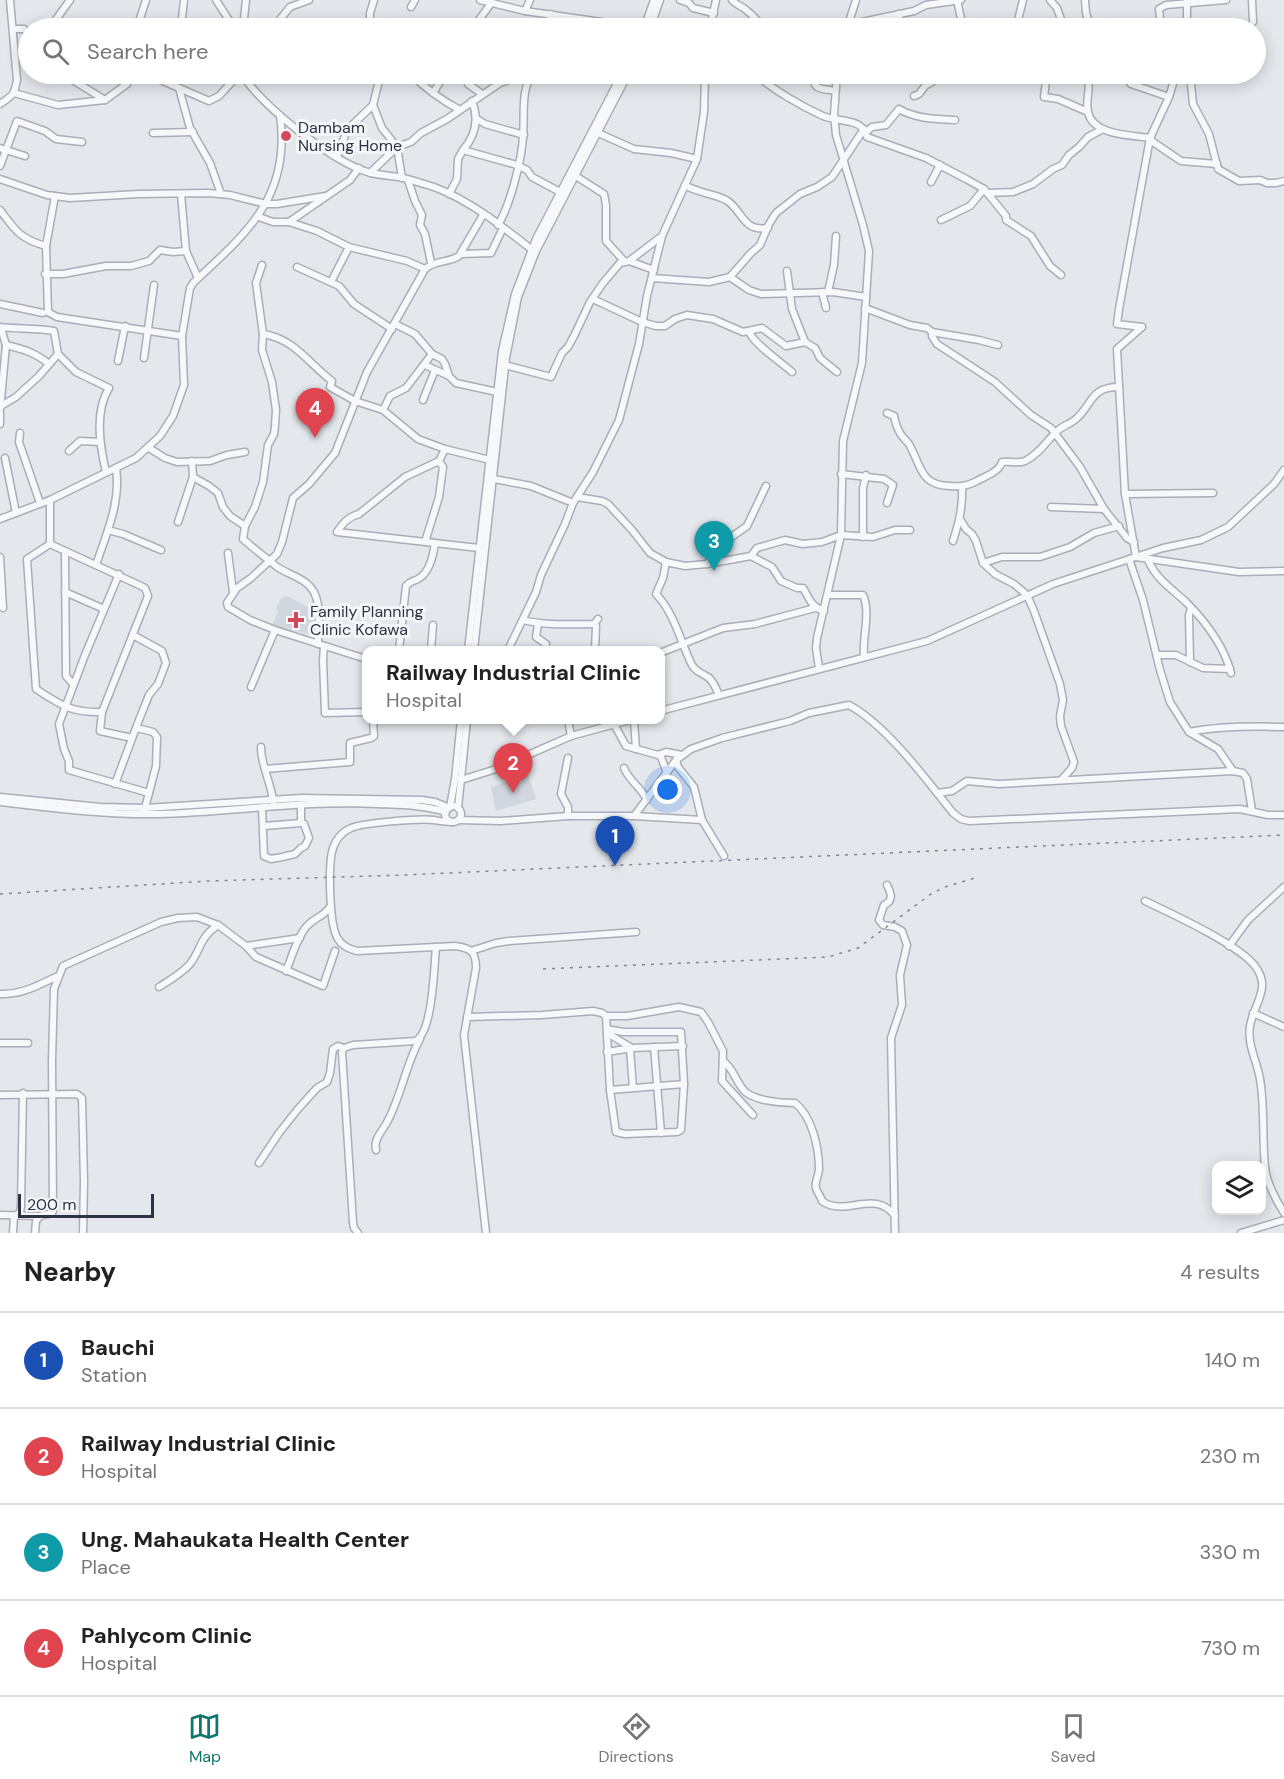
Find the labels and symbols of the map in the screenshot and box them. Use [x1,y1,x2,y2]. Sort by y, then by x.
place label: Dambam Nursing Home [298,117,402,156]
marker: Dambam Nursing Home [279,129,293,143]
pin: 4 [296,388,334,438]
pin: 3 [694,522,734,571]
place label: Family Planning Clinic Kofawa [310,601,423,640]
marker: Family Planning Clinic Kofawa [287,611,305,629]
pin: 2 [494,744,532,793]
your location [653,775,682,804]
pin: 1 [596,816,634,866]
scale bar [18,1191,154,1218]

